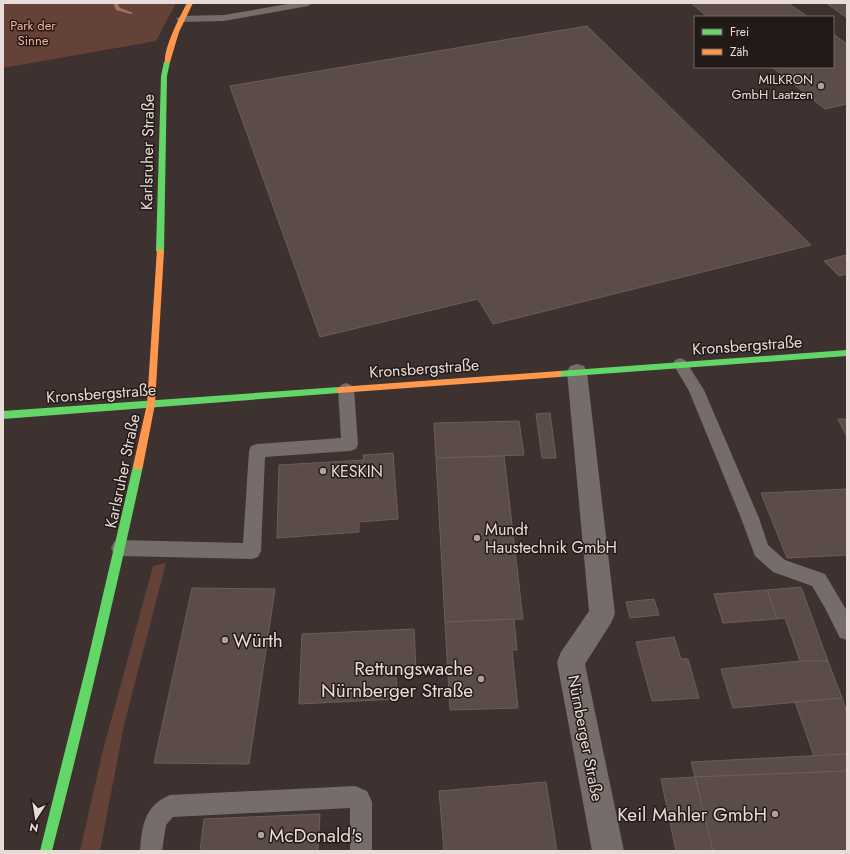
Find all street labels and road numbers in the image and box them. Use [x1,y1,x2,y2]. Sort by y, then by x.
street label: Karlsruher Straße [135,94,160,210]
street label: Kronsbergstraße [691,330,803,361]
street label: Kronsbergstraße [368,353,480,384]
street label: Kronsbergstraße [45,378,157,409]
street label: Karlsruher Straße [99,412,146,530]
street label: Nürnberger Straße [562,673,609,803]

